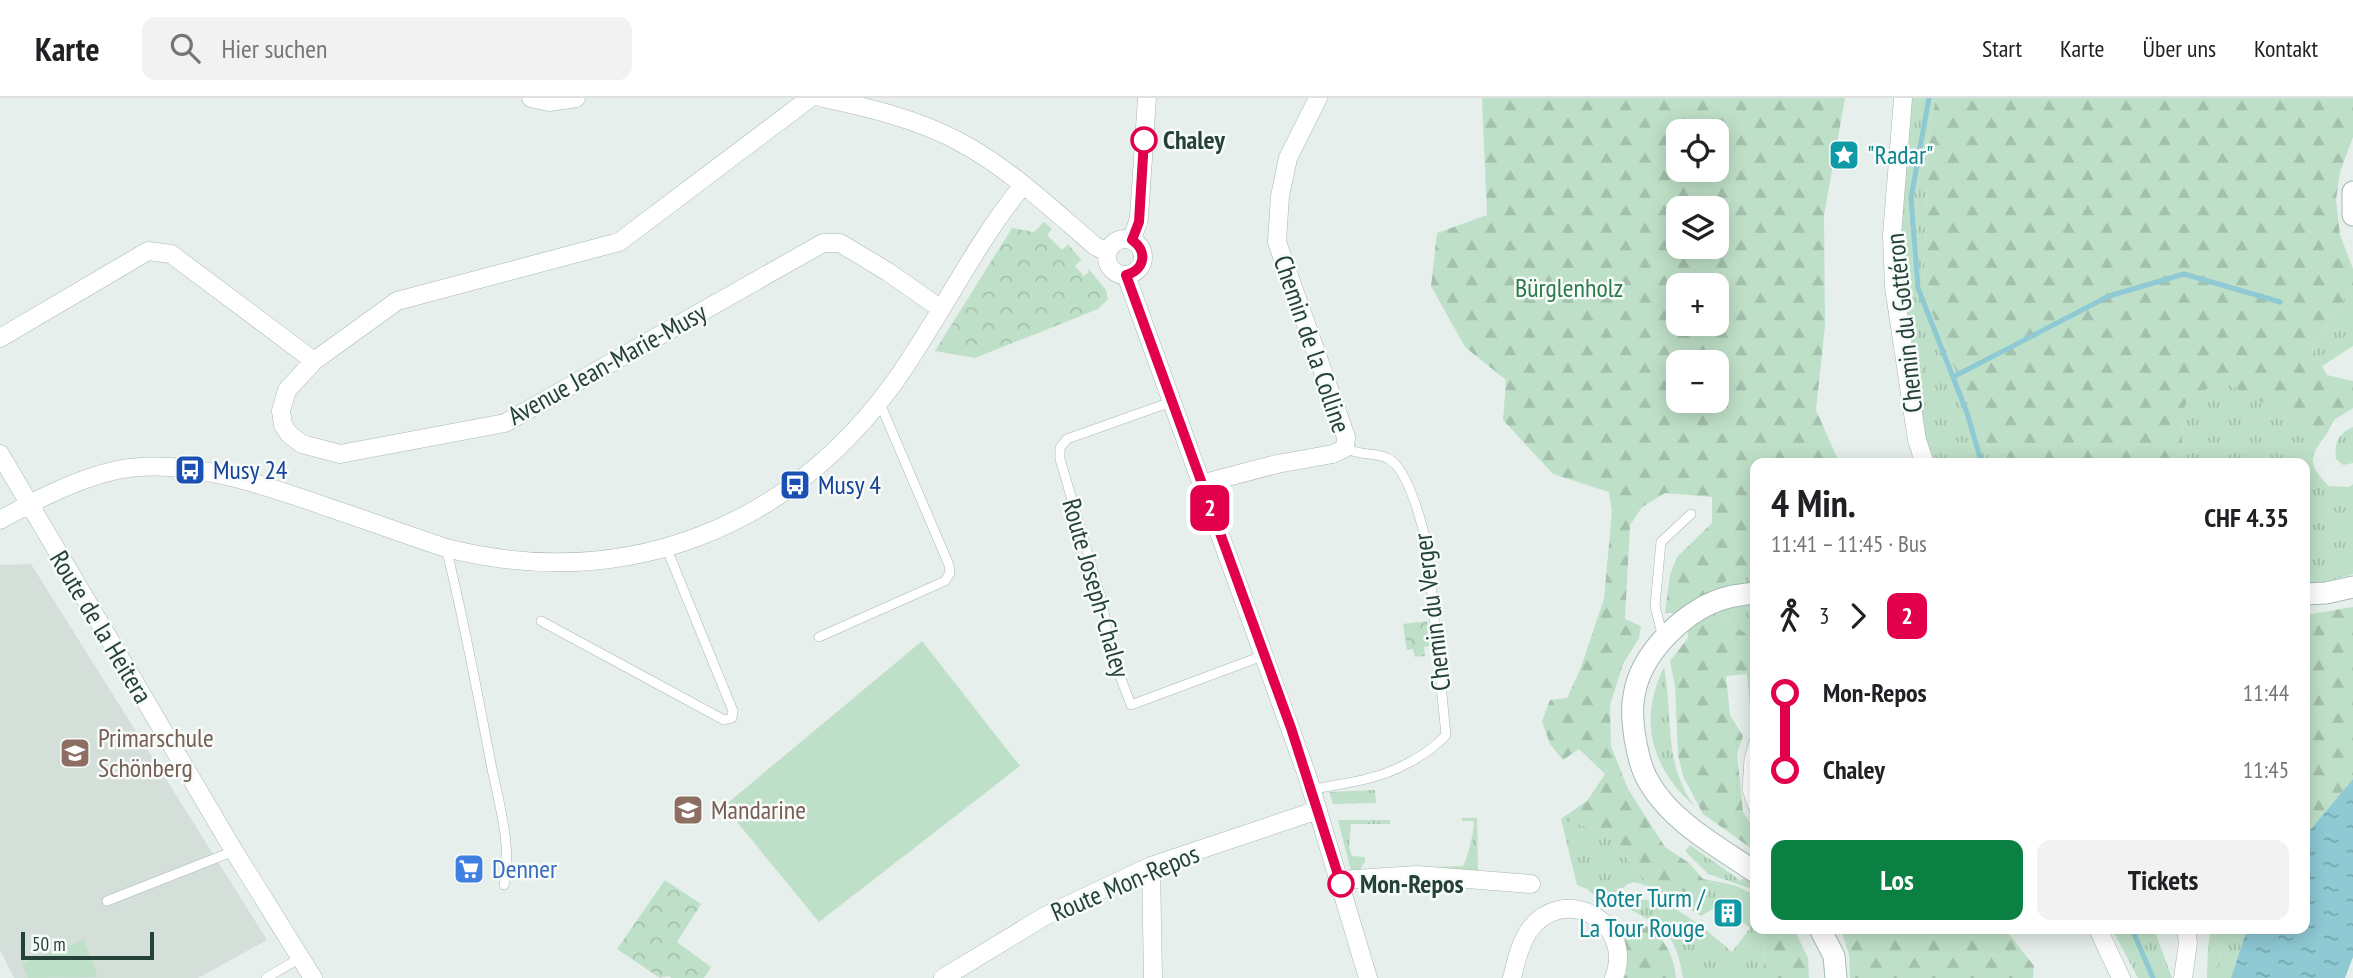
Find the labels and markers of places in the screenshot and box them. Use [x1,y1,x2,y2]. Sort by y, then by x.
place label: Chaley [1163,123,1225,156]
marker: Chaley [1131,127,1157,153]
place icon: "Radar" [1827,138,1861,172]
place label: "Radar" [1867,138,1934,171]
bus stop icon: Musy 24 [173,453,207,487]
place label: Musy 24 [213,453,288,486]
bus stop icon: Musy 4 [778,468,812,502]
place label: Musy 4 [818,468,881,501]
place label: Primarschule Schönberg [98,721,214,784]
school or university icon: Primarschule Schönberg [58,736,92,770]
school or university icon: Mandarine [671,793,705,827]
place label: Mandarine [711,793,806,826]
supermarket icon: Denner [452,852,486,886]
place label: Denner [492,852,557,885]
place label: Mon-Repos [1360,867,1464,900]
marker: Mon-Repos [1328,871,1354,897]
place label: Roter Turm / La Tour Rouge [1579,881,1706,944]
building icon: Roter Turm / La Tour Rouge [1711,896,1745,930]

